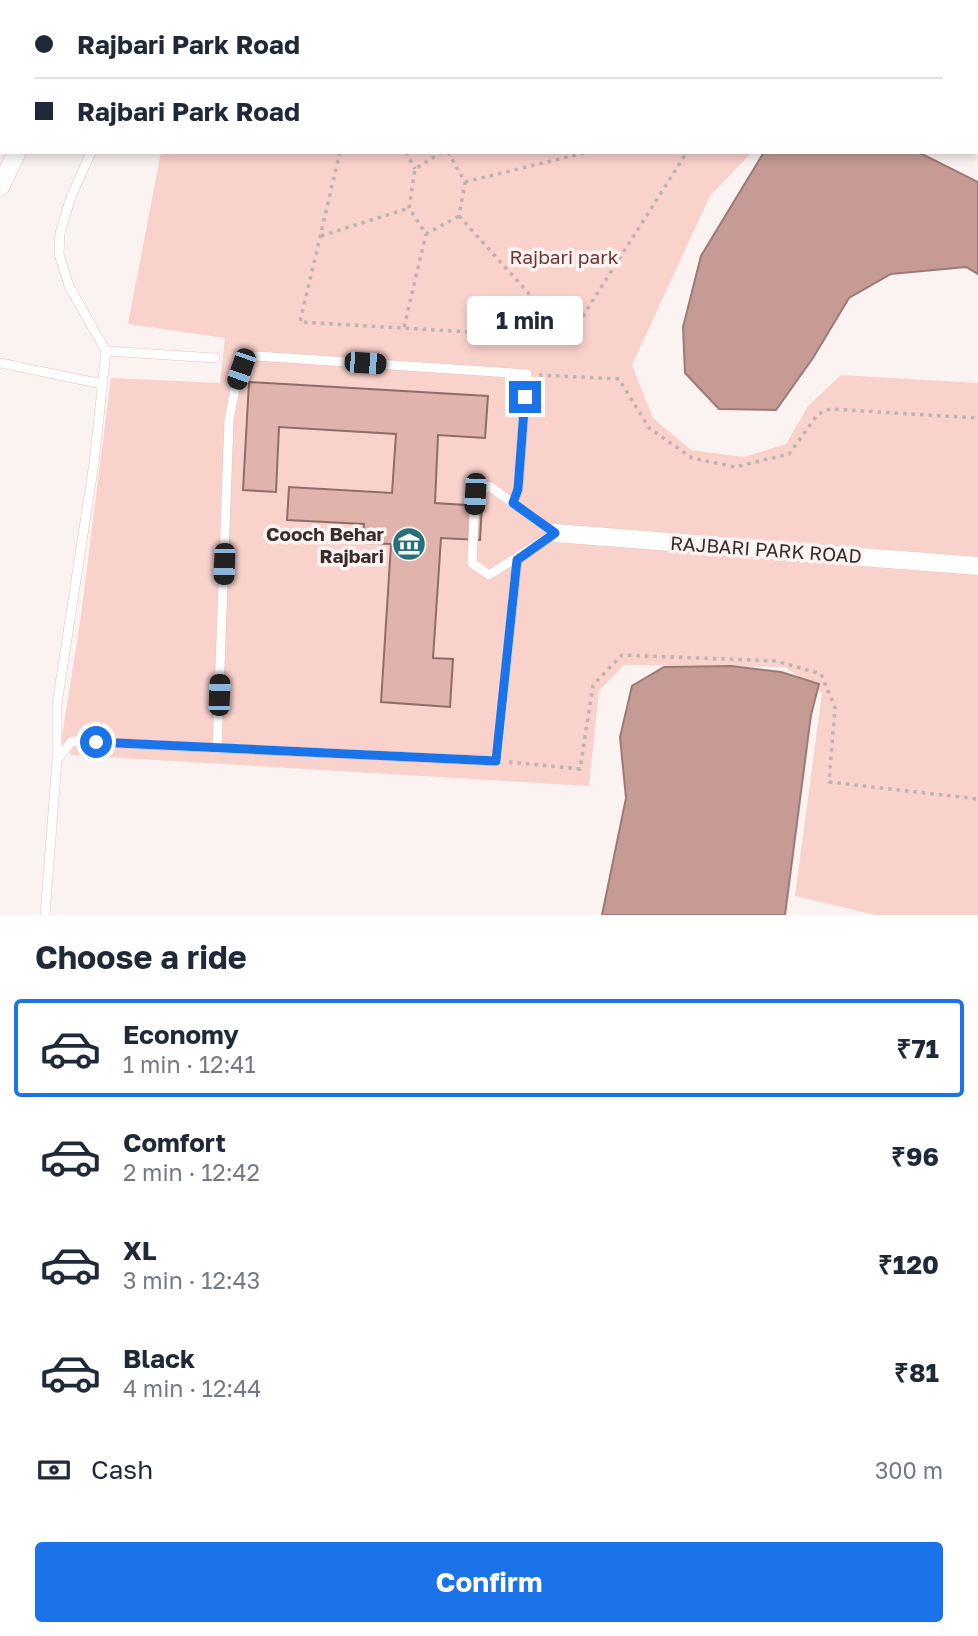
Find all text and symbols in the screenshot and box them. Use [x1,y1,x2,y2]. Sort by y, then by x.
text: Rajbari Park Road [77,29,300,60]
text: Rajbari Park Road [77,96,300,127]
park label: Rajbari park [510,245,619,268]
callout: 1 min [467,296,583,344]
text: 1 min [496,306,554,334]
car [225,346,258,392]
car [344,351,387,375]
route end [509,381,541,413]
car [464,472,487,516]
place label: Cooch Behar Rajbari [266,522,385,567]
museum icon: Cooch Behar Rajbari [390,525,428,563]
street label: RAJBARI PARK ROAD [669,531,863,567]
car [213,543,236,585]
car [208,674,231,716]
route start [80,726,112,758]
text: Choose a ride [35,938,247,976]
icon: car [39,1017,102,1080]
text: Economy [123,1019,239,1050]
text: ₹71 [897,1033,939,1064]
text: 1 min · 12:41 [123,1050,256,1078]
icon: car [39,1125,102,1188]
text: Comfort [123,1127,226,1158]
text: ₹96 [891,1141,939,1172]
text: 2 min · 12:42 [123,1158,260,1186]
icon: car [39,1233,102,1296]
text: XL [123,1235,157,1266]
text: ₹120 [878,1249,939,1280]
text: 3 min · 12:43 [123,1266,260,1294]
icon: car [39,1341,102,1404]
text: Black [123,1343,195,1374]
text: ₹81 [894,1357,939,1388]
text: 4 min · 12:44 [123,1374,261,1402]
icon: cash [35,1451,73,1489]
text: Cash [91,1454,153,1485]
text: 300 m [875,1456,943,1484]
button: Confirm [35,1542,943,1622]

